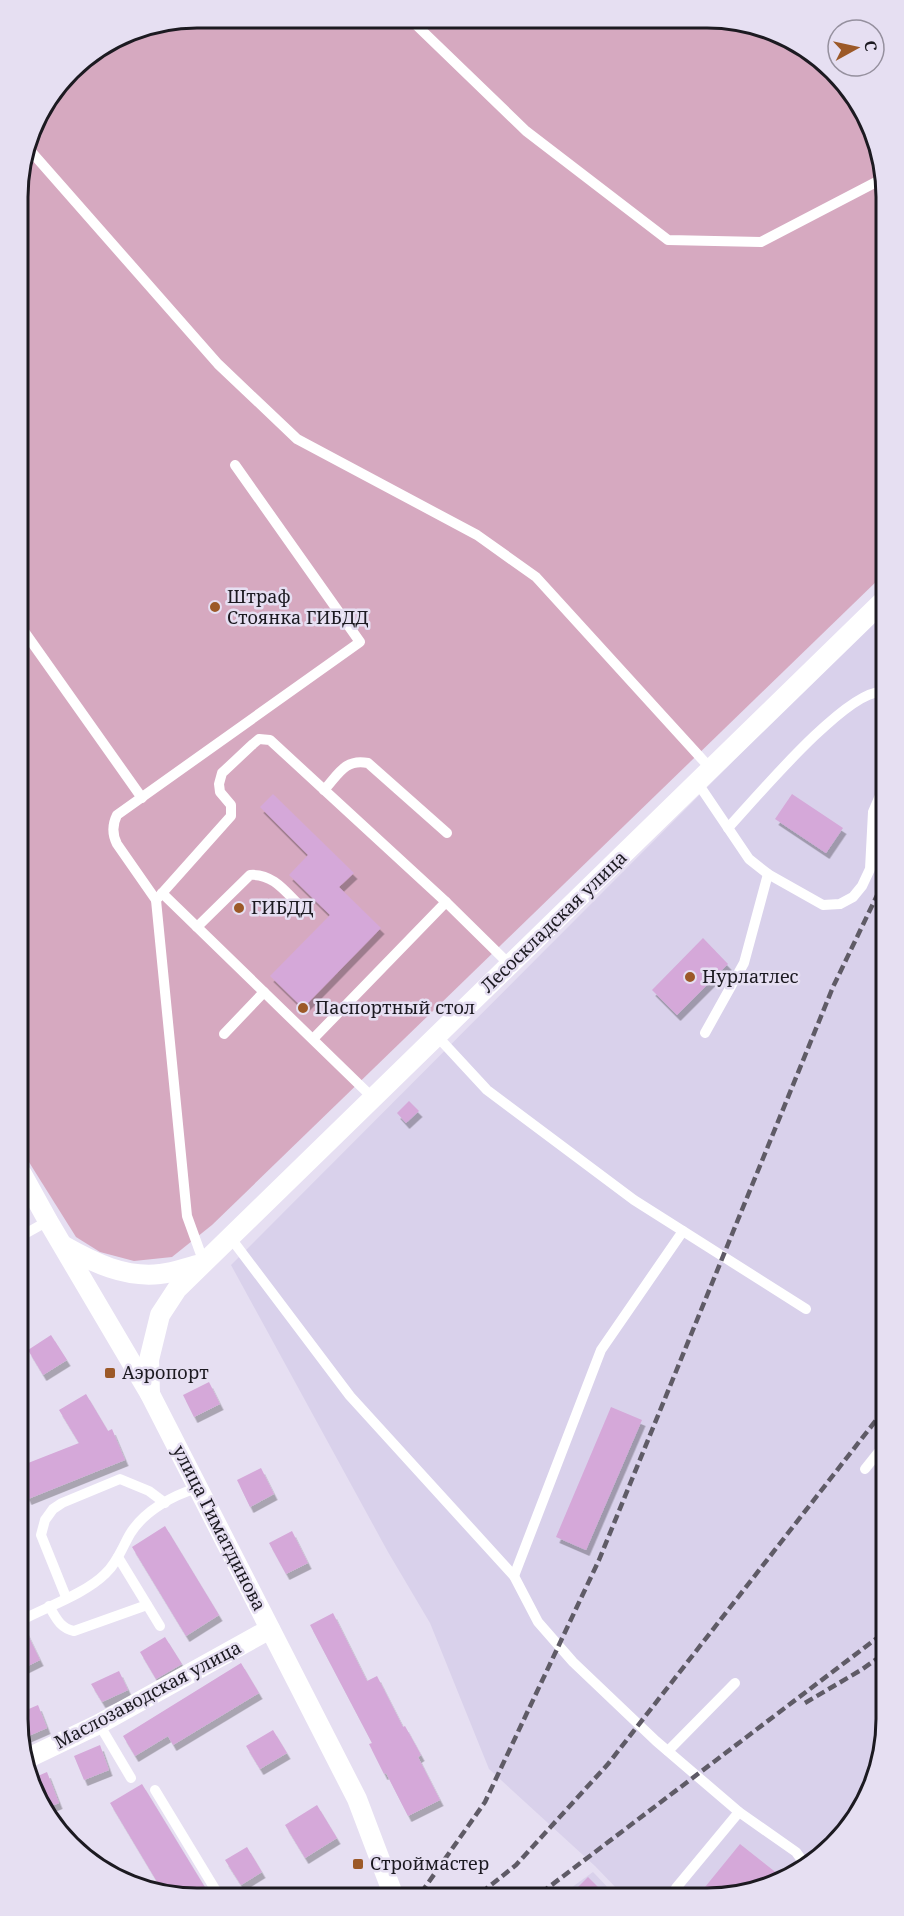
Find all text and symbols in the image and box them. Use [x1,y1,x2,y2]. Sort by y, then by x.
north arrow [826,18,886,78]
text: С [859,39,882,53]
place label: Штраф Стоянка ГИБДД [227,584,369,629]
marker: Штраф Стоянка ГИБДД [208,600,222,614]
street label: Лесоскладская улица [475,845,632,997]
place label: ГИБДД [251,895,314,919]
marker: ГИБДД [232,901,246,915]
place label: Нурлатлес [702,964,799,988]
marker: Нурлатлес [683,970,697,984]
place label: Паспортный стол [315,995,475,1019]
marker: Паспортный стол [296,1001,310,1015]
place label: Аэропорт [122,1360,209,1384]
marker: Аэропорт [103,1366,117,1380]
street label: улица Гиматдинова [168,1441,272,1615]
street label: Маслозаводская улица [50,1635,245,1754]
place label: Строймастер [370,1851,489,1875]
marker: Строймастер [351,1857,365,1871]

